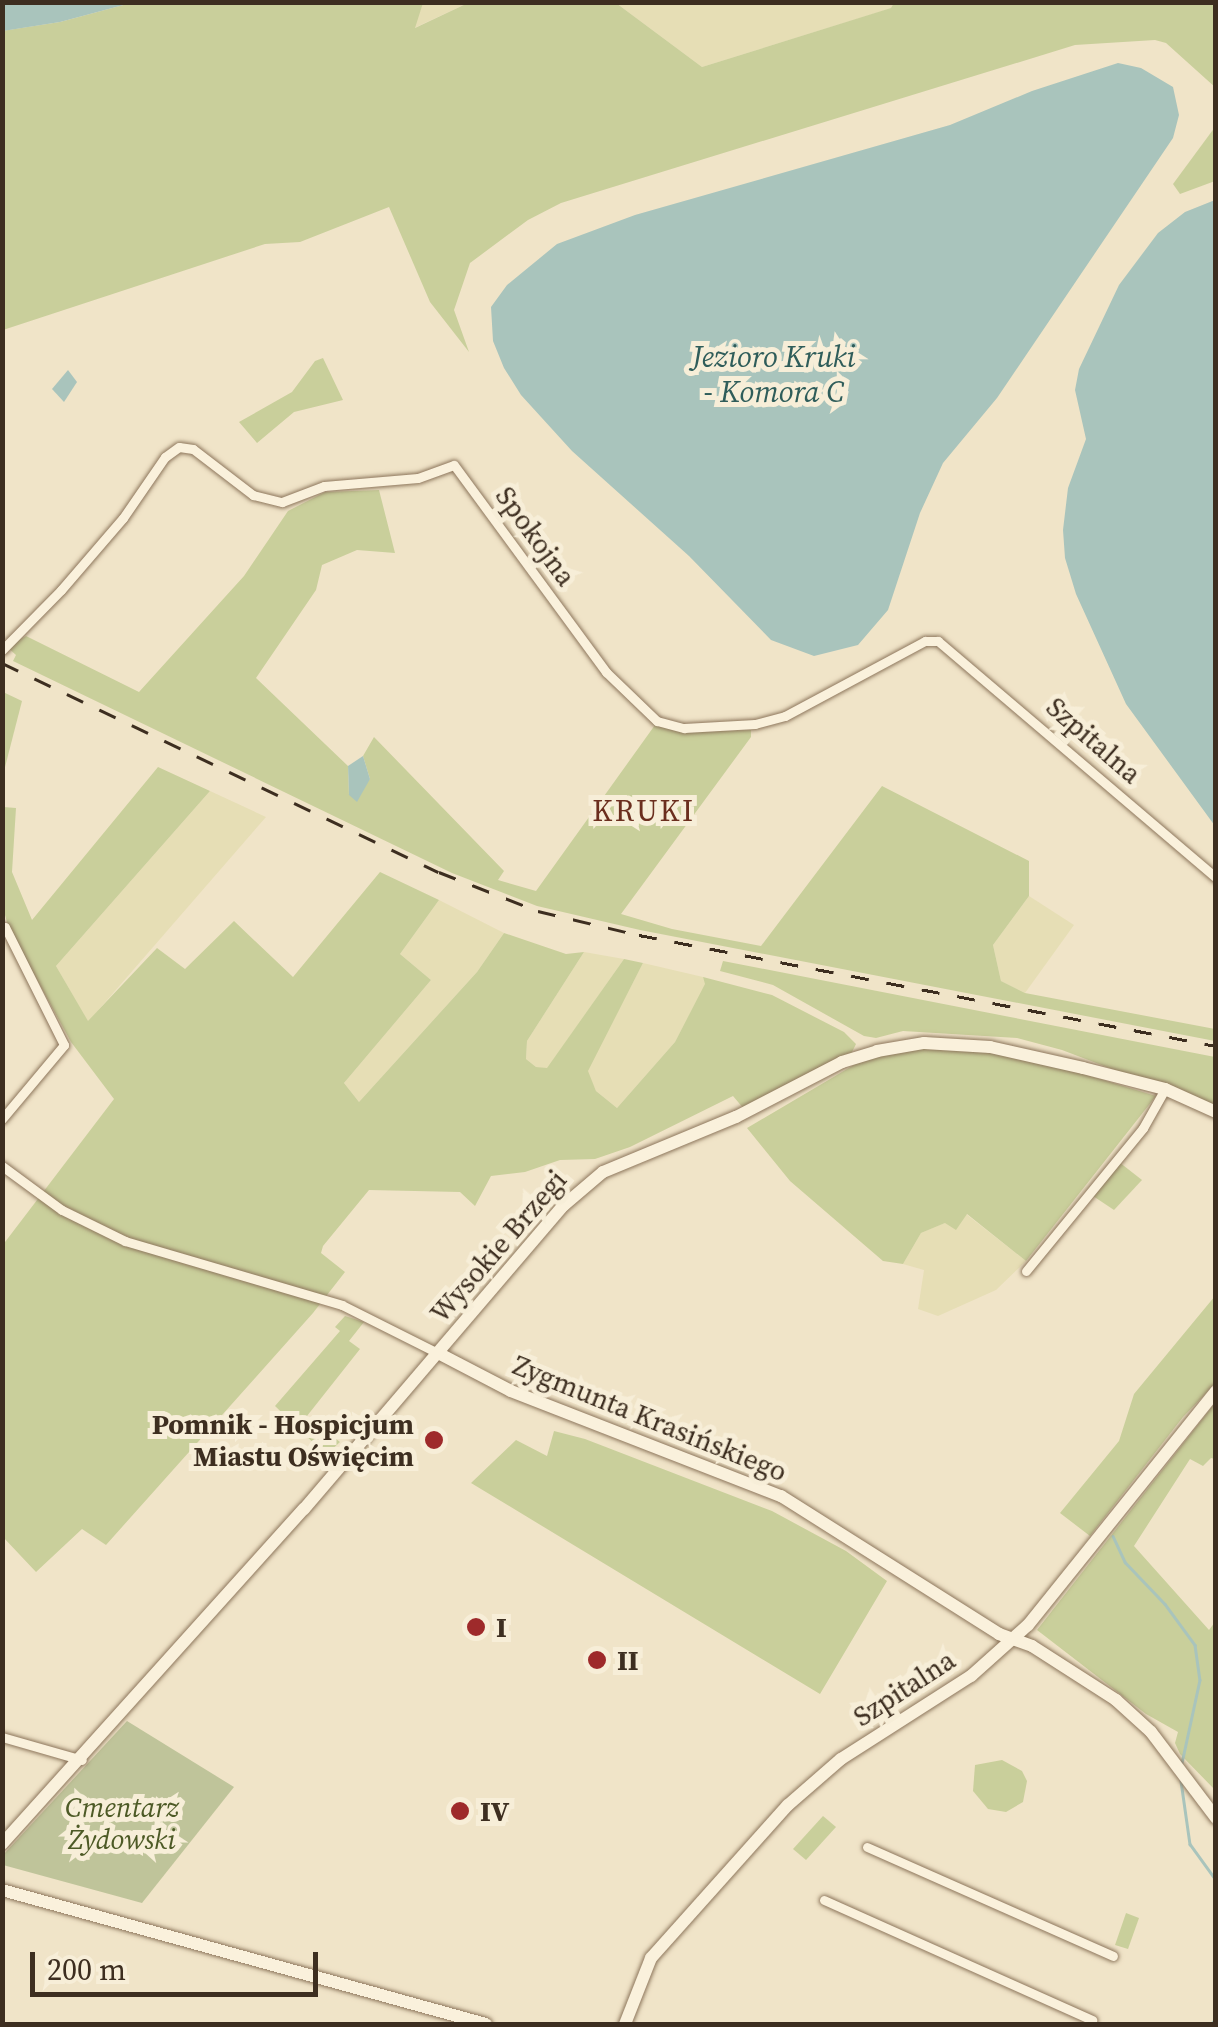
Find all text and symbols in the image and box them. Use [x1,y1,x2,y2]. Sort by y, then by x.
water label: Jezioro Kruki - Komora C [692,339,856,410]
street label: Spokojna [489,480,583,592]
street label: Szpitalna [1040,690,1148,790]
district label: KRUKI [592,793,696,829]
street label: Wysokie Brzegi [423,1163,573,1329]
street label: Zygmunta Krasińskiego [508,1348,792,1488]
place label: Pomnik - Hospicjum Miastu Oświęcim [152,1407,414,1473]
marker: Pomnik - Hospicjum Miastu Oświęcim [423,1429,445,1451]
place label: I [496,1610,507,1644]
marker: I [465,1616,487,1638]
place label: II [617,1643,639,1677]
street label: Szpitalna [847,1643,961,1733]
marker: II [586,1649,608,1671]
park label: Cmentarz Żydowski [65,1790,179,1856]
place label: IV [480,1794,509,1828]
marker: IV [449,1800,471,1822]
scale bar [35,1932,322,1994]
text: 200 m [47,1949,126,1990]

